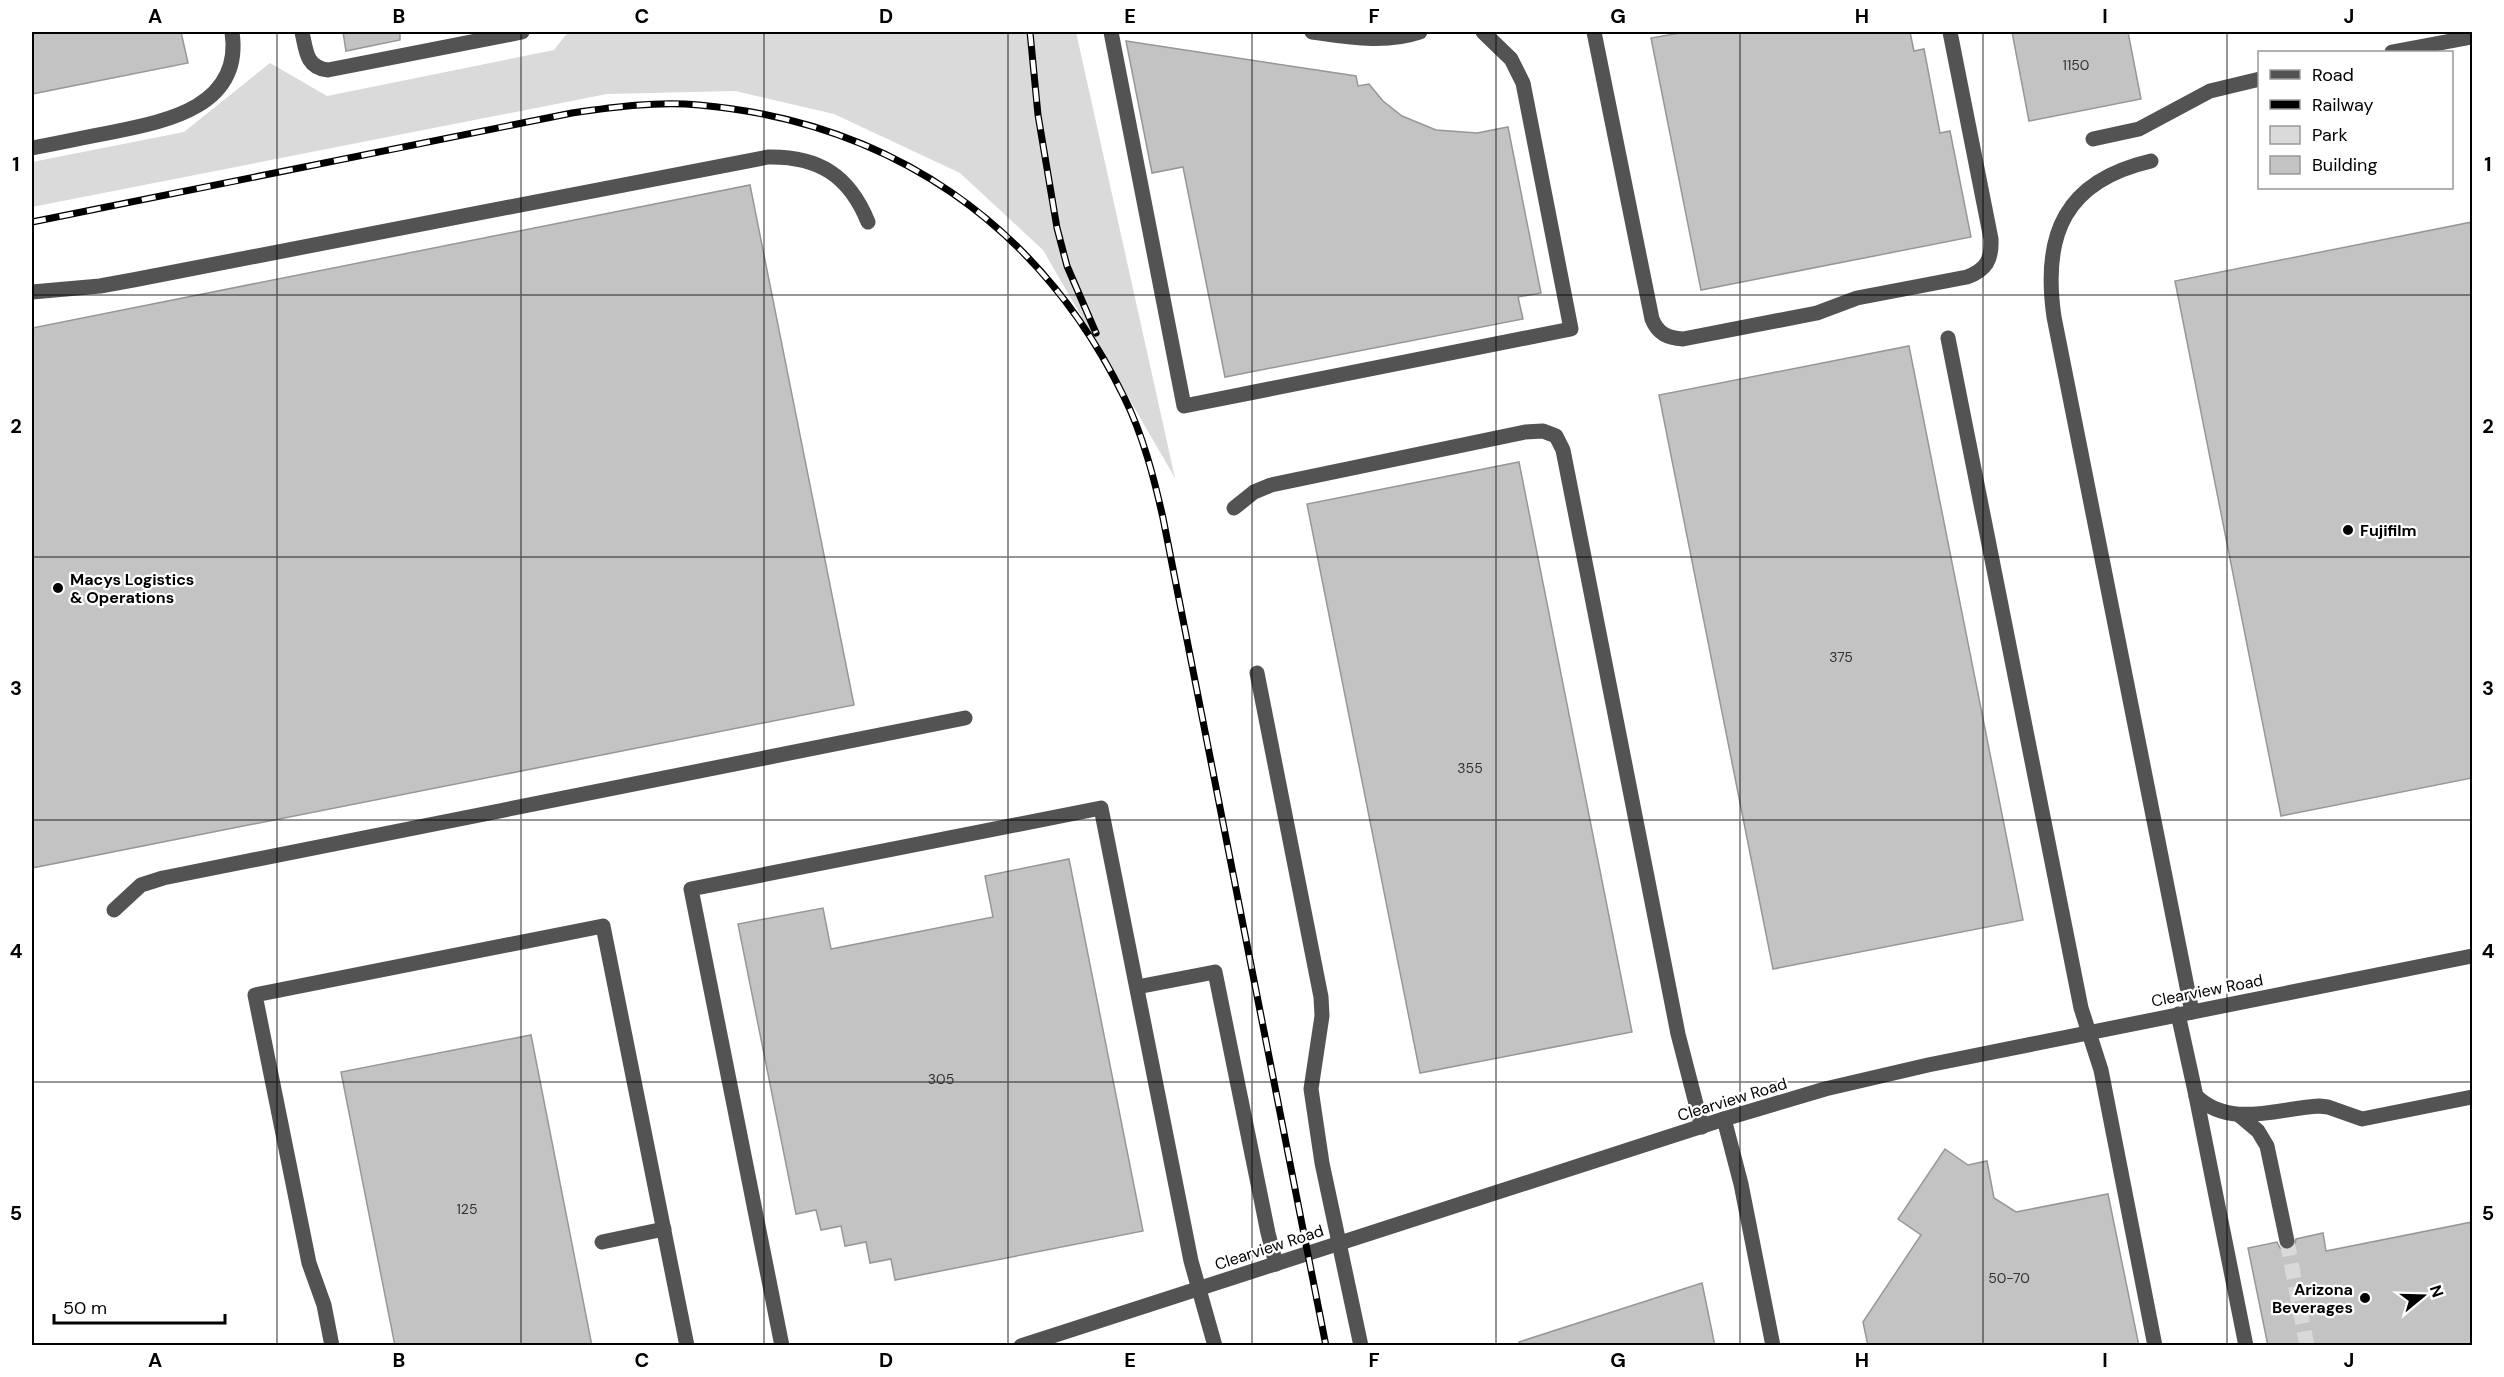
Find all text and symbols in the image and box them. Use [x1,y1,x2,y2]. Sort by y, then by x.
text: A [148,3,162,29]
text: B [393,3,405,29]
text: C [635,3,649,29]
text: D [879,3,893,29]
text: E [1124,3,1136,29]
text: F [1368,3,1380,29]
text: G [1610,3,1626,29]
text: H [1855,3,1869,29]
text: I [2102,3,2108,29]
text: J [2344,3,2354,29]
legend [2258,51,2453,189]
house number: 1150 [2063,56,2089,74]
text: Road [2312,63,2354,87]
text: Railway [2312,93,2374,117]
text: Park [2312,123,2348,147]
text: 1 [12,151,20,177]
text: 1 [2484,151,2492,177]
text: Building [2312,153,2377,177]
text: 2 [10,413,22,439]
text: 2 [2482,413,2494,439]
place label: Fujifilm [2360,520,2417,541]
marker: Fujifilm [2341,523,2355,537]
place label: Macys Logistics & Operations [70,569,194,608]
marker: Macys Logistics & Operations [51,581,65,595]
house number: 375 [1829,648,1853,666]
text: 3 [10,675,22,701]
text: 3 [2482,675,2494,701]
house number: 355 [1457,759,1483,777]
text: 4 [10,938,23,964]
text: 4 [2482,938,2495,964]
street label: Clearview Road [2149,969,2265,1012]
house number: 305 [928,1070,954,1088]
street label: Clearview Road [1675,1073,1789,1126]
text: 5 [10,1200,22,1226]
house number: 125 [457,1200,477,1218]
text: 5 [2482,1200,2494,1226]
street label: Clearview Road [1212,1220,1326,1275]
north arrow [2393,1266,2453,1326]
house number: 50-70 [1988,1269,2030,1287]
place label: Arizona Beverages [2272,1279,2353,1318]
text: N [2425,1282,2449,1300]
scale bar [54,1287,225,1325]
marker: Arizona Beverages [2358,1291,2372,1305]
text: 50 m [63,1296,107,1320]
text: A [148,1347,162,1373]
text: B [393,1347,405,1373]
text: C [635,1347,649,1373]
text: D [879,1347,893,1373]
text: E [1124,1347,1136,1373]
text: F [1368,1347,1380,1373]
text: G [1610,1347,1626,1373]
text: H [1855,1347,1869,1373]
text: I [2102,1347,2108,1373]
text: J [2344,1347,2354,1373]

